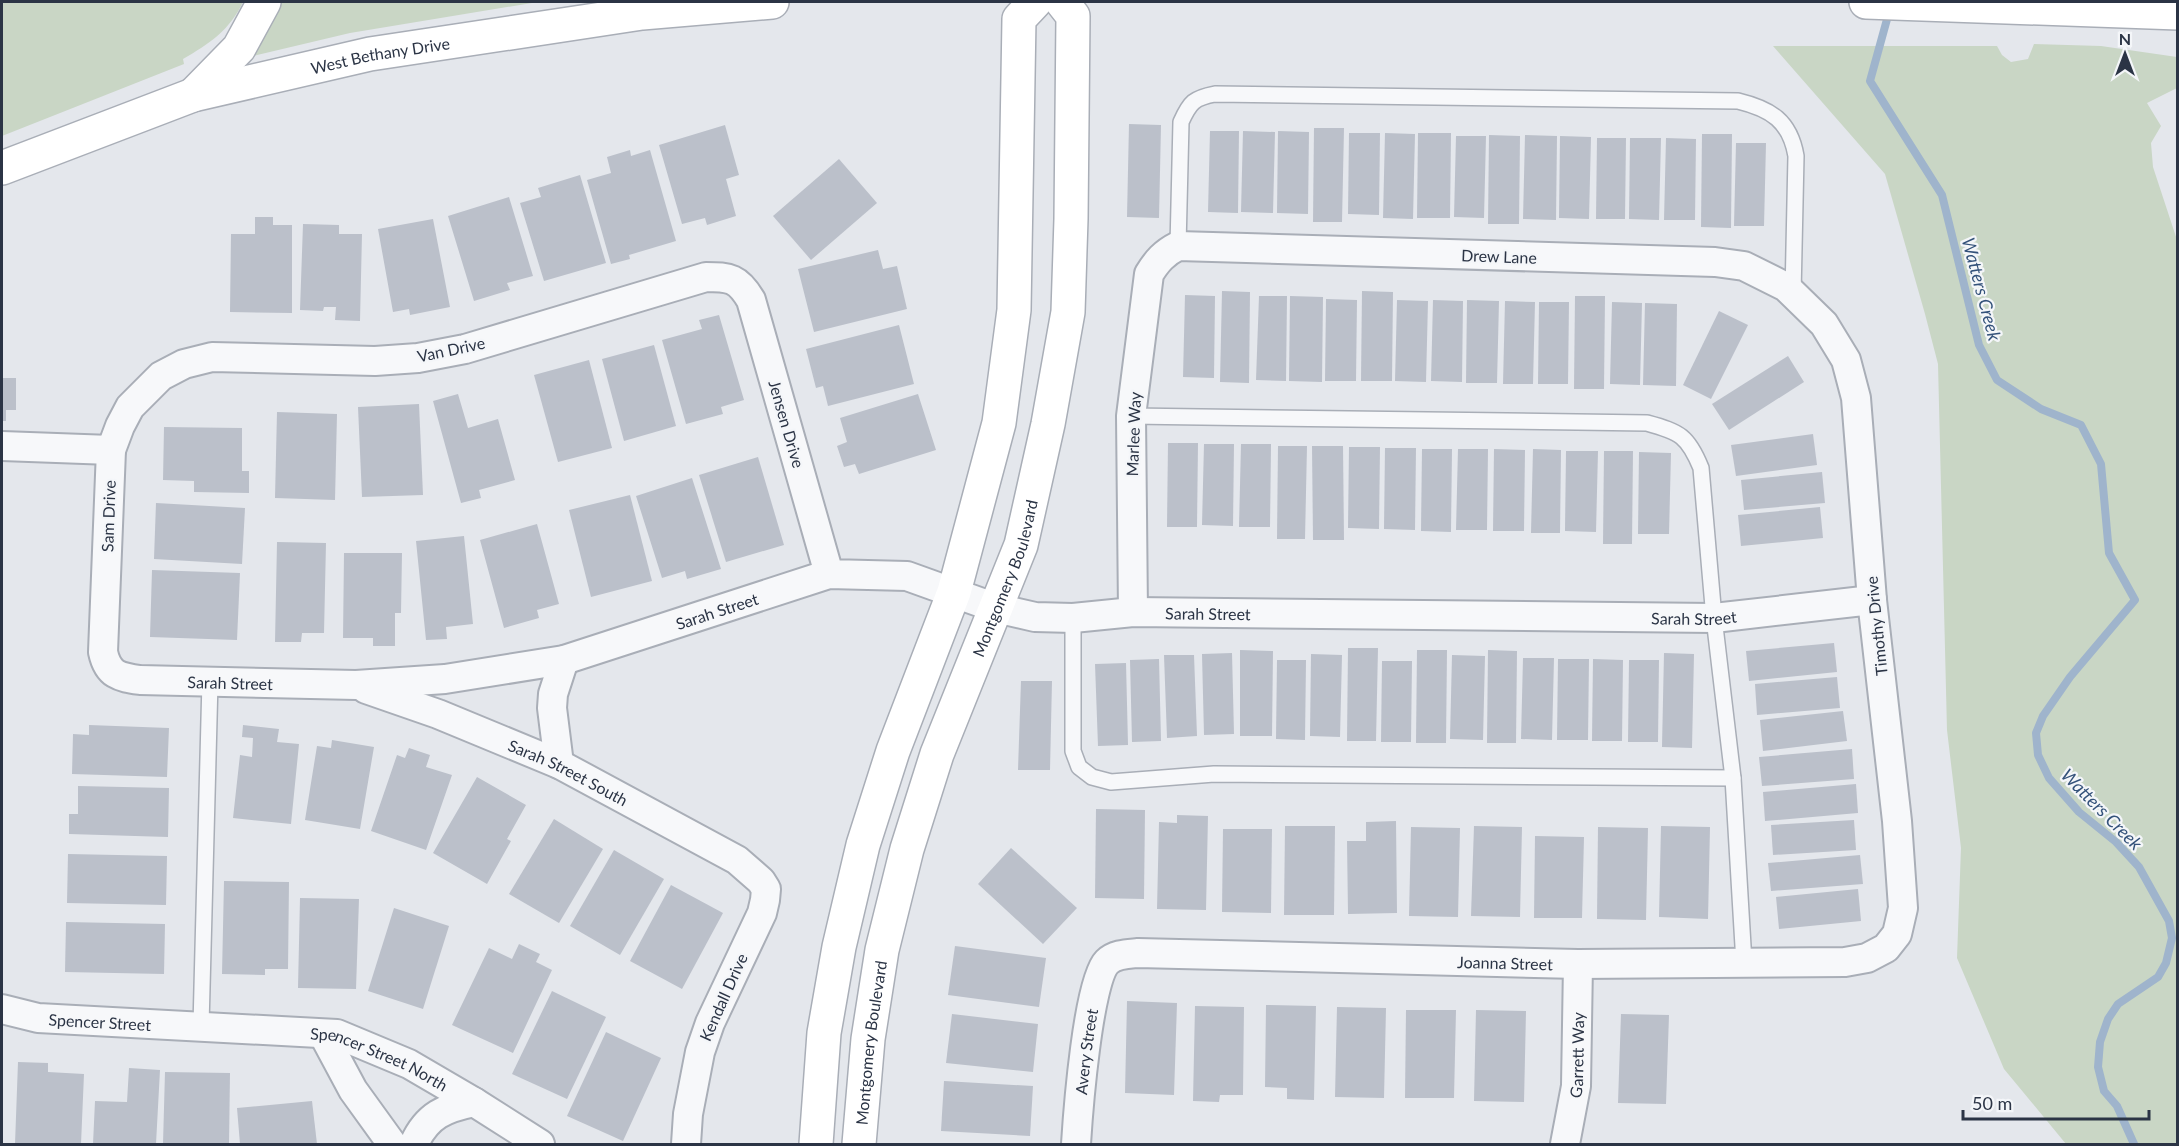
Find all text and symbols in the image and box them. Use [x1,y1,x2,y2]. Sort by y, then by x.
north arrow [2095,24,2155,84]
text: N [2119,29,2131,48]
street label: West Bethany Drive [309,33,451,77]
water label: Watters Creek [1958,235,2006,343]
street label: Drew Lane [1461,245,1537,267]
street label: Van Drive [415,333,487,365]
street label: Jensen Drive [765,378,809,470]
street label: Marlee Way [1122,391,1144,477]
street label: Sam Drive [97,480,119,552]
street label: Montgomery Boulevard [968,498,1040,659]
street label: Timothy Drive [1861,575,1891,677]
street label: Sarah Street [673,588,760,633]
street label: Sarah Street [1165,603,1251,623]
street label: Sarah Street [1651,606,1738,628]
street label: Sarah Street [187,672,273,693]
street label: Sarah Street South [506,735,632,809]
water label: Watters Creek [2057,764,2148,855]
street label: Kendall Drive [695,950,751,1044]
street label: Joanna Street [1457,951,1553,973]
street label: Montgomery Boulevard [851,959,890,1126]
street label: Avery Street [1070,1007,1101,1095]
street label: Spencer Street [48,1009,152,1034]
street label: Garrett Way [1564,1011,1587,1100]
street label: Spencer Street North [310,1023,451,1094]
scale bar [1963,1083,2149,1121]
text: 50 m [1972,1092,2012,1114]

